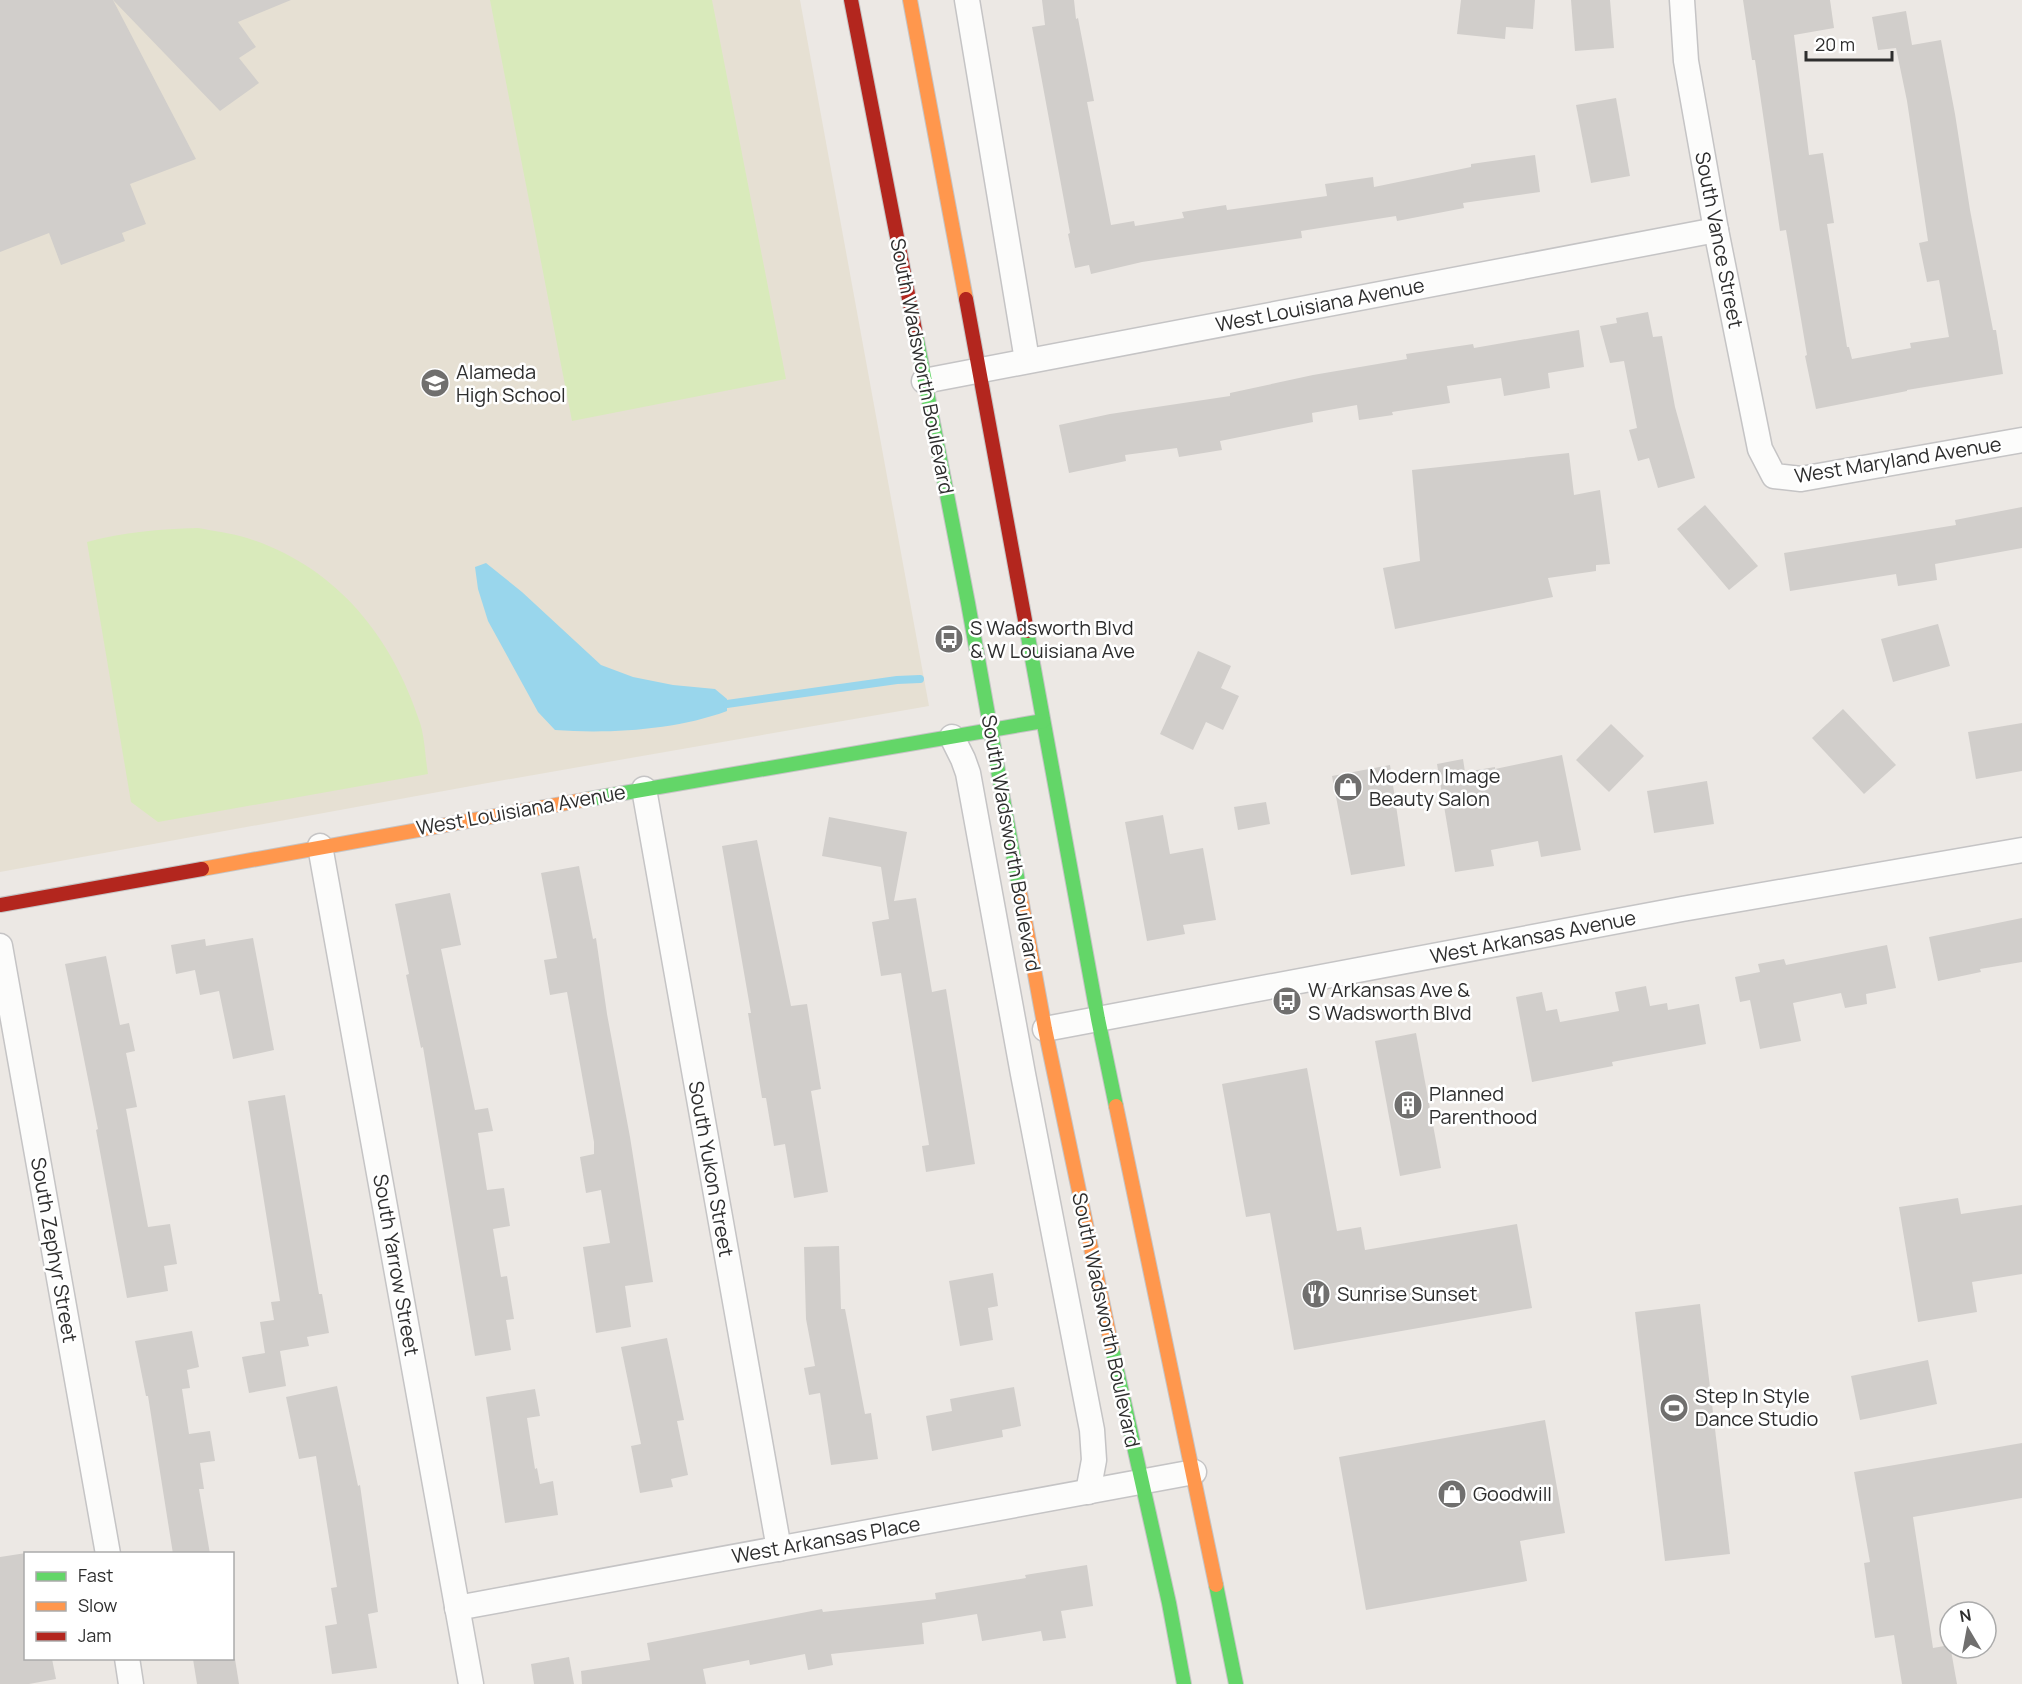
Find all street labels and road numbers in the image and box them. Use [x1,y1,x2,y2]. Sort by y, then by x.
street label: South Vance Street [1689,149,1750,330]
street label: South Wadsworth Boulevard [884,236,961,496]
street label: West Louisiana Avenue [1213,271,1427,338]
street label: West Maryland Avenue [1793,430,2003,489]
street label: South Wadsworth Boulevard [976,712,1047,973]
street label: West Louisiana Avenue [414,778,628,841]
street label: West Arkansas Avenue [1428,903,1638,970]
street label: South Yukon Street [683,1079,740,1259]
street label: South Zephyr Street [25,1155,84,1345]
street label: South Yarrow Street [367,1172,426,1358]
street label: South Wadsworth Boulevard [1066,1190,1147,1450]
street label: West Arkansas Place [730,1510,922,1569]

